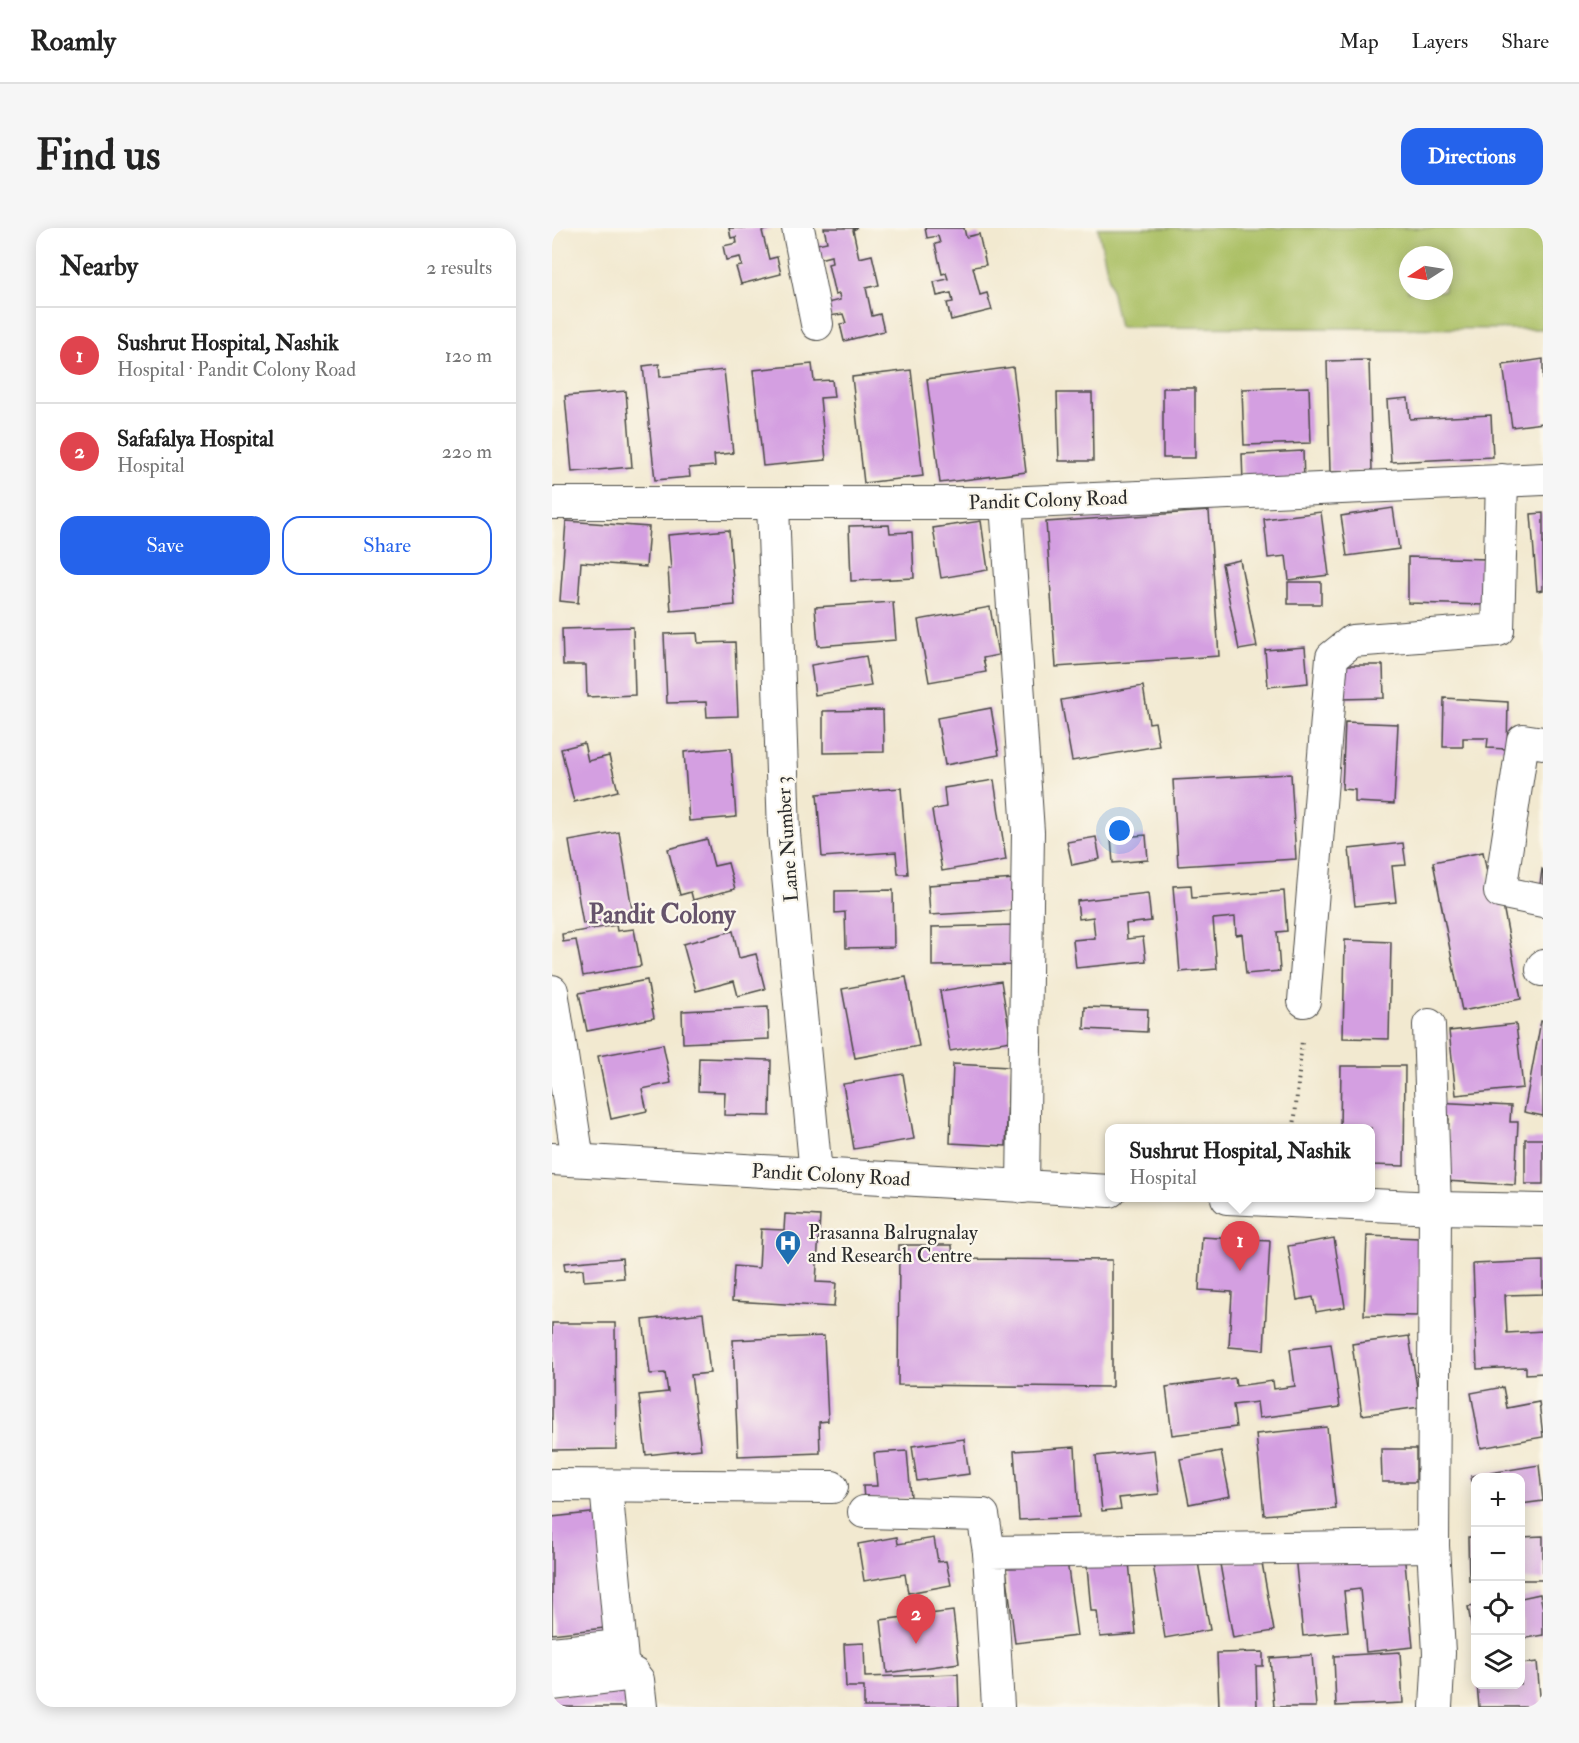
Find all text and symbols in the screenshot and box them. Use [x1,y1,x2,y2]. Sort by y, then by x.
text: Roamly [30,24,116,59]
text: Map [1339,28,1379,55]
text: Layers [1412,28,1468,55]
text: Share [1501,28,1549,55]
button: Directions [1401,128,1543,185]
text: Find us [36,130,160,182]
north arrow [1399,246,1453,300]
text: Nearby [60,251,138,283]
text: 2 results [426,255,492,280]
text: Sushrut Hospital, Nashik [117,329,339,357]
text: 1 [76,343,83,368]
text: 120 m [445,343,492,368]
text: Hospital · Pandit Colony Road [117,357,356,382]
text: Safafalya Hospital [117,425,274,453]
text: 2 [74,439,85,464]
text: 220 m [442,439,492,464]
text: Hospital [117,453,185,478]
street label: Pandit Colony Road [968,485,1128,515]
button: Save [60,516,270,575]
button: Share [282,516,492,575]
street label: Lane Number 3 [770,775,804,903]
your location [1105,816,1134,845]
district label: Pandit Colony [588,899,737,932]
popup [1105,1124,1375,1202]
text: Sushrut Hospital, Nashik [1129,1137,1351,1165]
street label: Pandit Colony Road [751,1158,911,1192]
text: Hospital [1129,1165,1197,1190]
place label: Prasanna Balrugnalay and Research Centre [808,1220,979,1268]
pin: 1 [1220,1222,1260,1271]
hospital icon: Prasanna Balrugnalay and Research Centre [773,1228,803,1266]
map controls [1471,1473,1525,1689]
button: + [1471,1473,1525,1527]
button: − [1471,1527,1525,1581]
button: locate [1471,1581,1525,1635]
pin: 2 [896,1594,936,1644]
button: layers [1471,1635,1525,1689]

